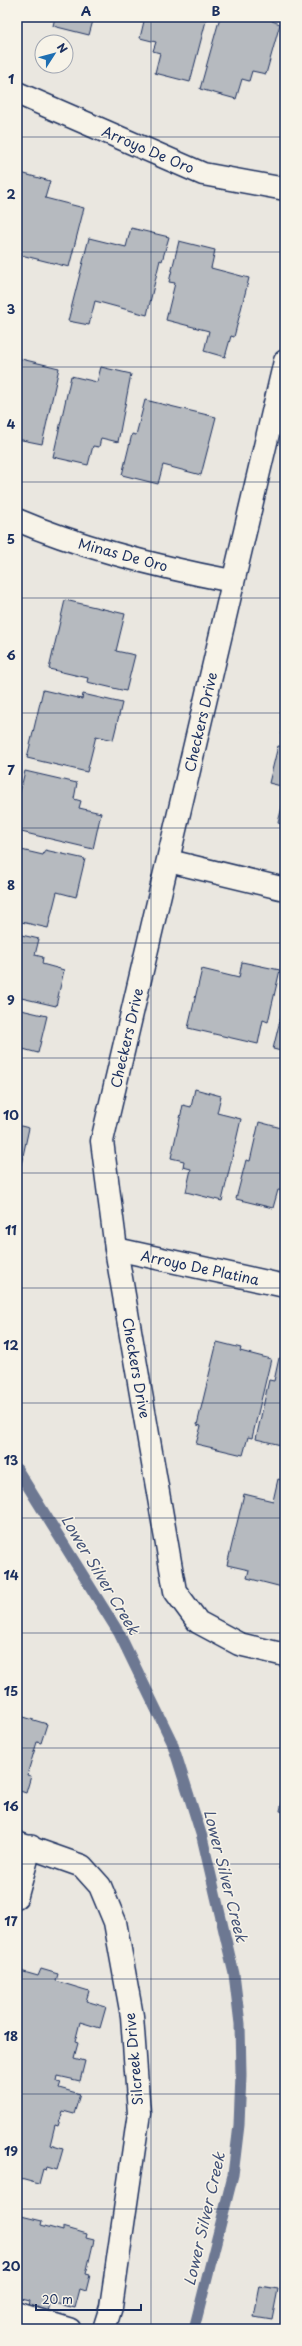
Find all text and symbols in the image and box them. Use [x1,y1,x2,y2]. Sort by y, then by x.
text: A [81,1,91,20]
text: B [212,1,221,20]
north arrow [34,34,74,74]
text: N [53,39,72,57]
text: 1 [8,69,14,88]
street label: Arroyo De Oro [99,121,198,179]
text: 2 [6,184,16,203]
text: 3 [7,299,16,318]
text: 4 [7,414,16,433]
text: 5 [7,529,15,548]
street label: Minas De Oro [76,532,170,577]
text: 6 [6,645,16,664]
street label: Checkers Drive [179,670,222,774]
text: 7 [7,760,15,779]
text: 8 [7,875,15,894]
street label: Checkers Drive [105,986,148,1090]
text: 9 [7,990,15,1009]
text: 10 [3,1105,19,1124]
text: 11 [5,1220,17,1239]
street label: Arroyo De Platina [139,1245,261,1290]
street label: Checkers Drive [117,1316,156,1420]
text: 12 [3,1335,19,1354]
text: 13 [4,1450,19,1469]
water label: Lower Silver Creek [56,1510,147,1639]
text: 14 [3,1565,19,1584]
text: 15 [4,1681,18,1700]
text: 16 [3,1796,19,1815]
water label: Lower Silver Creek [199,1807,254,1945]
text: 17 [4,1911,18,1930]
street label: Silcreek Drive [119,2012,148,2106]
text: 18 [4,2026,18,2045]
text: 19 [4,2141,18,2160]
water label: Lower Silver Creek [177,2149,230,2288]
text: 20 [2,2256,21,2275]
scale bar [36,2286,141,2312]
text: 20 m [42,2290,73,2308]

